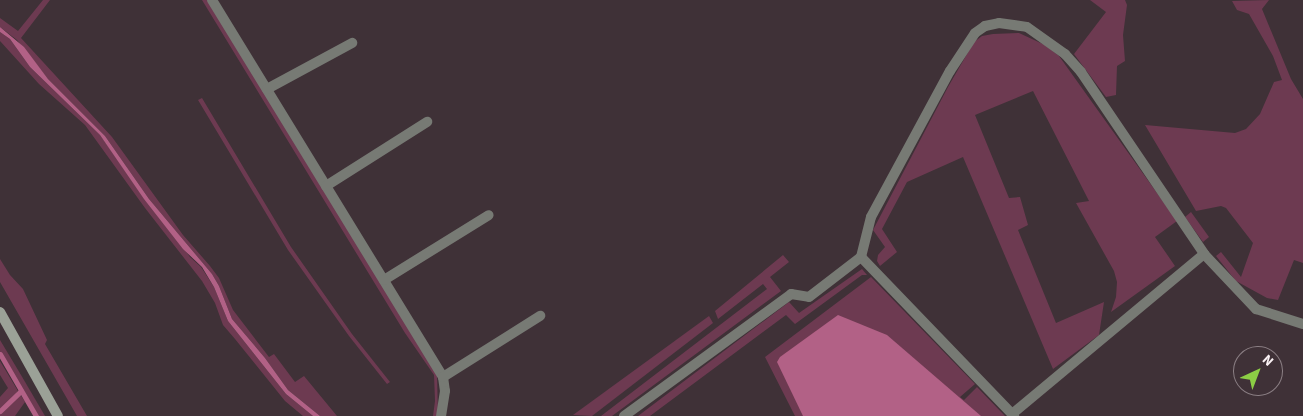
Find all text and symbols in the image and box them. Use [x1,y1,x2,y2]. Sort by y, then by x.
north arrow [1233,346,1283,396]
text: N [1257,350,1278,371]

